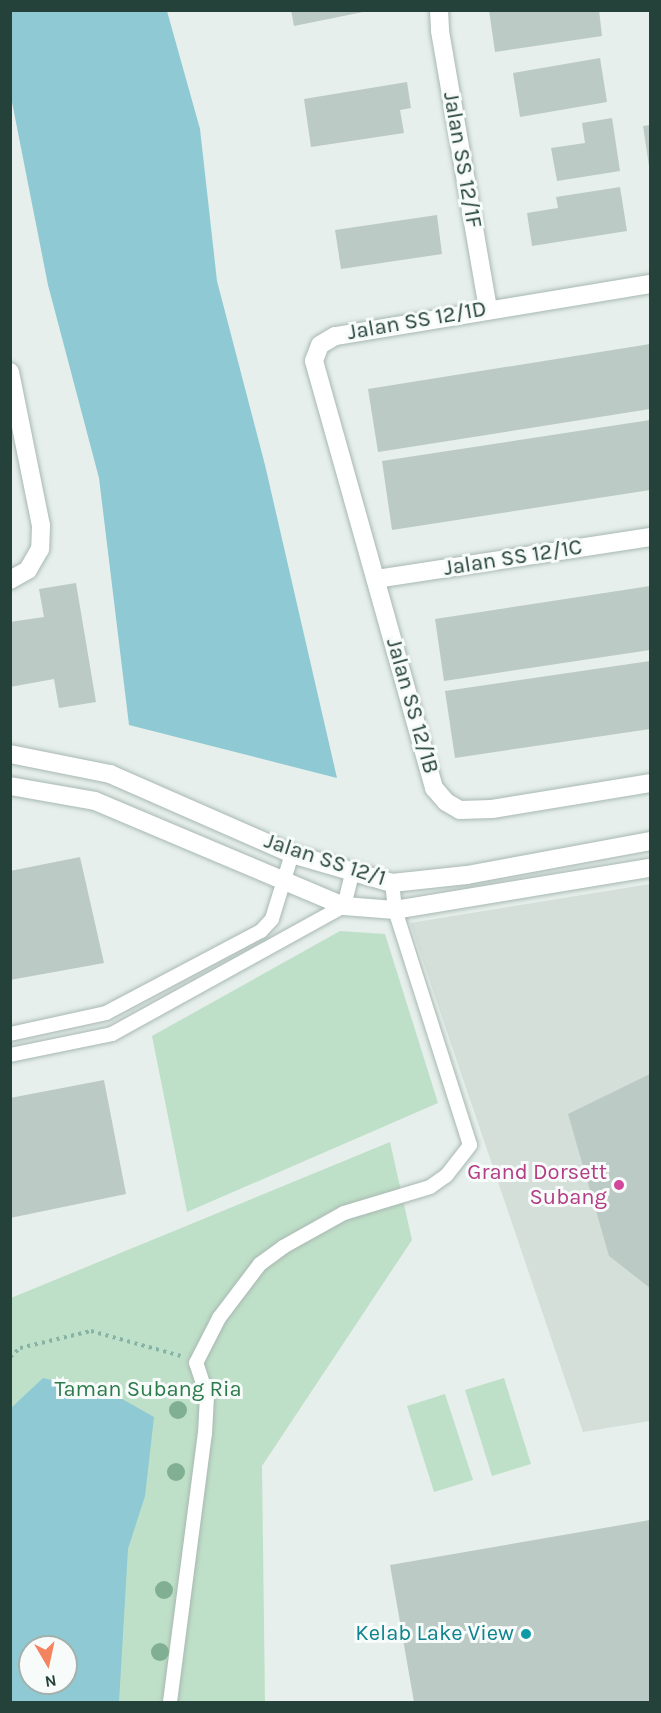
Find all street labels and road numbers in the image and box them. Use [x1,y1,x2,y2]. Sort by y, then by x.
street label: Jalan SS 12/1F [437,90,487,230]
street label: Jalan SS 12/1D [345,296,489,346]
street label: Jalan SS 12/1C [442,534,584,582]
street label: Jalan SS 12/1B [380,635,444,777]
street label: Jalan SS 12/1 [261,828,389,892]

